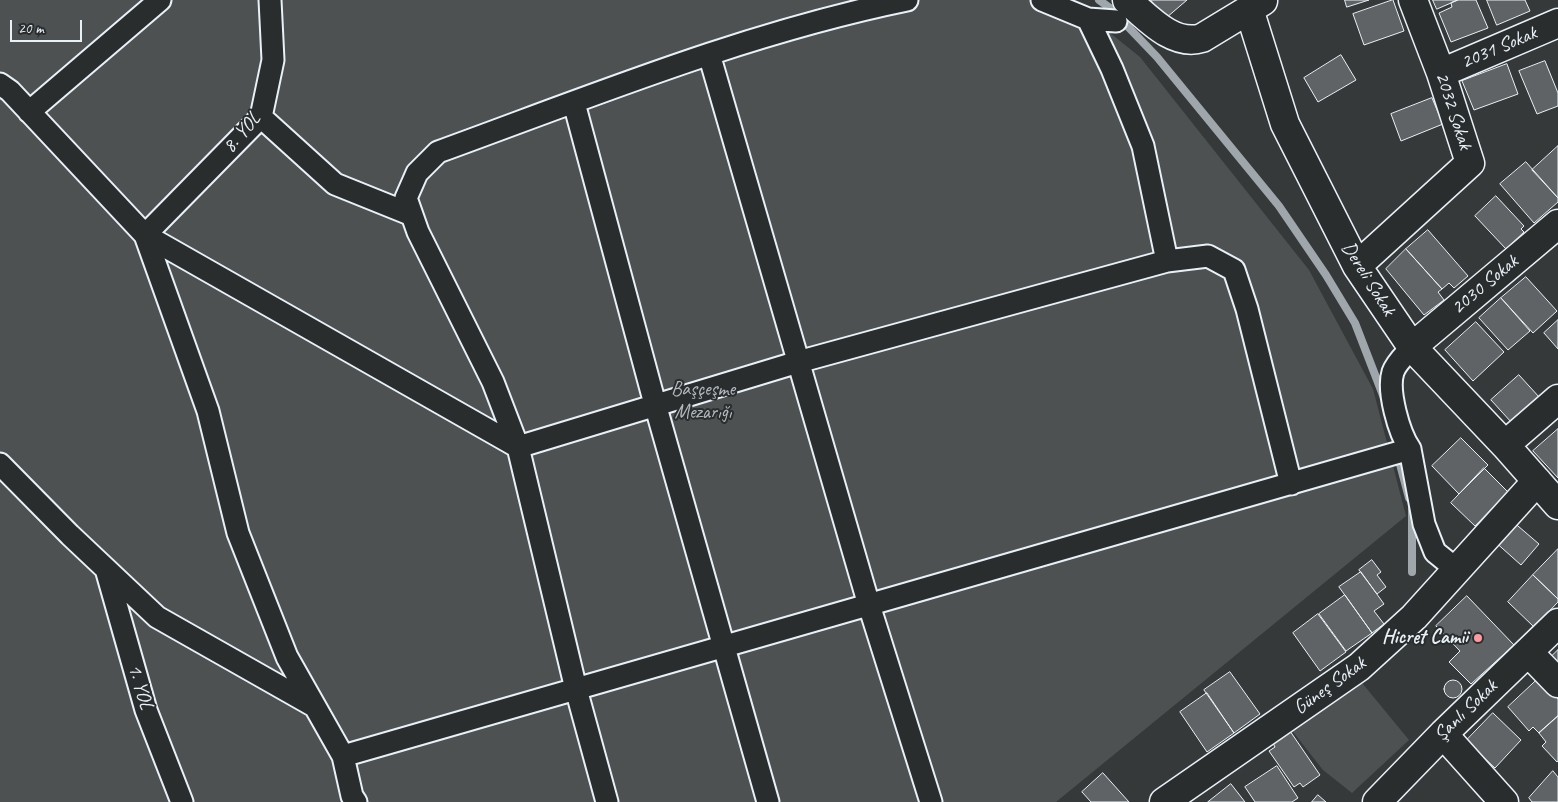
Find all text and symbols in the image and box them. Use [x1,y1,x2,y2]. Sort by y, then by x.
scale bar [12,10,85,42]
text: 20 m [18,19,44,38]
street label: 2031 Sokak [1457,21,1541,75]
street label: 2032 Sokak [1429,69,1477,153]
street label: 8. YOL [218,108,266,158]
street label: Dereli Sokak [1336,237,1400,321]
street label: 2030 Sokak [1447,250,1523,320]
park label: Başçeşme Mezarığı [671,378,735,425]
place label: Hicret Camii [1382,626,1468,650]
marker: Hicret Camii [1472,632,1484,644]
street label: Güneş Sokak [1289,652,1371,720]
street label: 1. YOL [122,662,158,712]
street label: Şanlı Sokak [1429,675,1503,747]

